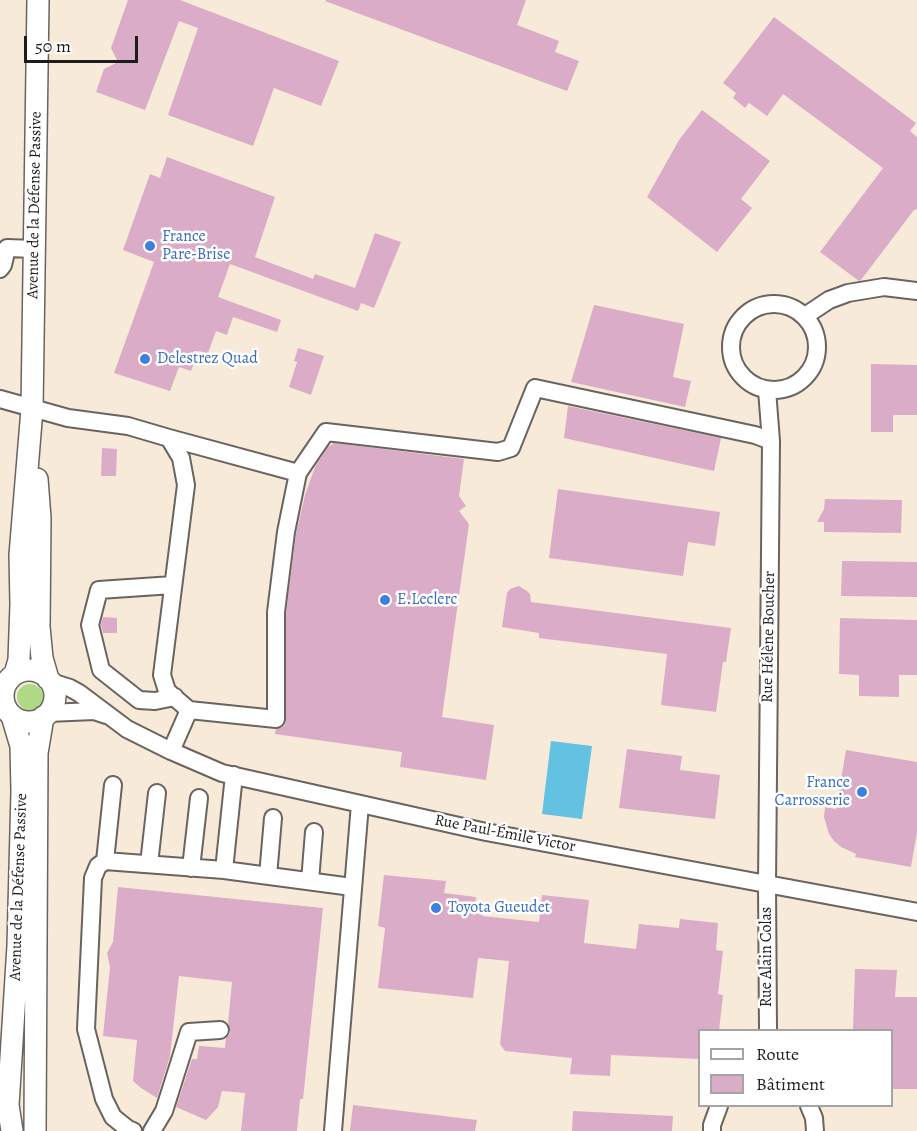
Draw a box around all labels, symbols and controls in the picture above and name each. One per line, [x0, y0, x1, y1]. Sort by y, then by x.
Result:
scale bar [27, 24, 141, 62]
text: 50 m [35, 34, 71, 58]
street label: Avenue de la Défense Passive [24, 111, 46, 299]
place label: France Pare-Brise [162, 227, 230, 265]
marker: France Pare-Brise [143, 239, 157, 253]
place label: Delestrez Quad [157, 349, 258, 369]
marker: Delestrez Quad [138, 352, 152, 366]
street label: Rue Hélène Boucher [758, 571, 780, 703]
place label: E.Leclerc [397, 590, 457, 610]
marker: E.Leclerc [378, 593, 392, 607]
place label: France Carrosserie [775, 773, 850, 811]
marker: France Carrosserie [855, 785, 869, 799]
street label: Avenue de la Défense Passive [6, 793, 32, 981]
street label: Rue Paul-Émile Victor [433, 811, 577, 857]
place label: Toyota Gueudet [448, 898, 550, 918]
marker: Toyota Gueudet [429, 901, 443, 915]
street label: Rue Alain Colas [757, 907, 777, 1007]
legend [698, 1029, 893, 1107]
text: Route [756, 1042, 799, 1066]
text: Bâtiment [756, 1072, 825, 1096]

